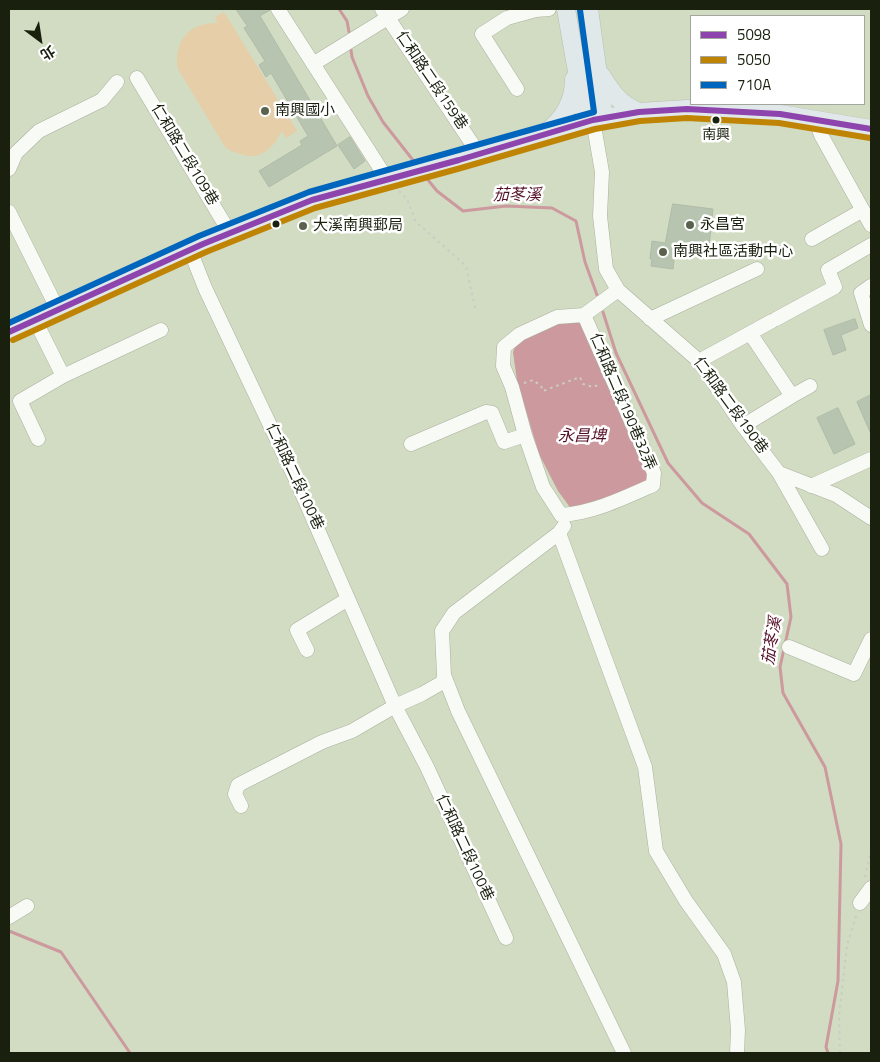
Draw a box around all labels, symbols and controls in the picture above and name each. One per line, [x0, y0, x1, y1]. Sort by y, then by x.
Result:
north arrow [15, 15, 65, 65]
legend [690, 15, 865, 105]
text: 5098 [737, 23, 771, 46]
street label: 仁和路二段159巷 [391, 28, 471, 134]
text: 北 [37, 41, 59, 66]
text: 5050 [737, 48, 771, 71]
text: 710A [737, 73, 771, 96]
street label: 仁和路二段109巷 [147, 101, 221, 209]
place label: 南興國小 [275, 102, 335, 120]
marker: 南興國小 [259, 105, 271, 117]
marker: 南興 [711, 115, 721, 125]
place label: 南興 [702, 128, 730, 144]
water label: 茄苳溪 [493, 186, 541, 206]
place label: 永昌宮 [700, 216, 745, 234]
place label: 大溪南興郵局 [313, 217, 403, 235]
unlabelled marker [271, 219, 281, 229]
marker: 永昌宮 [684, 219, 696, 231]
marker: 大溪南興郵局 [297, 220, 309, 232]
place label: 南興社區活動中心 [673, 243, 793, 261]
marker: 南興社區活動中心 [657, 246, 669, 258]
street label: 仁和路二段190巷32弄 [585, 331, 659, 473]
street label: 仁和路二段190巷 [689, 354, 771, 458]
street label: 仁和路二段100巷 [262, 421, 326, 533]
water label: 永昌埤 [558, 427, 606, 447]
water label: 茄苳溪 [760, 616, 786, 666]
street label: 仁和路二段100巷 [432, 792, 496, 904]

